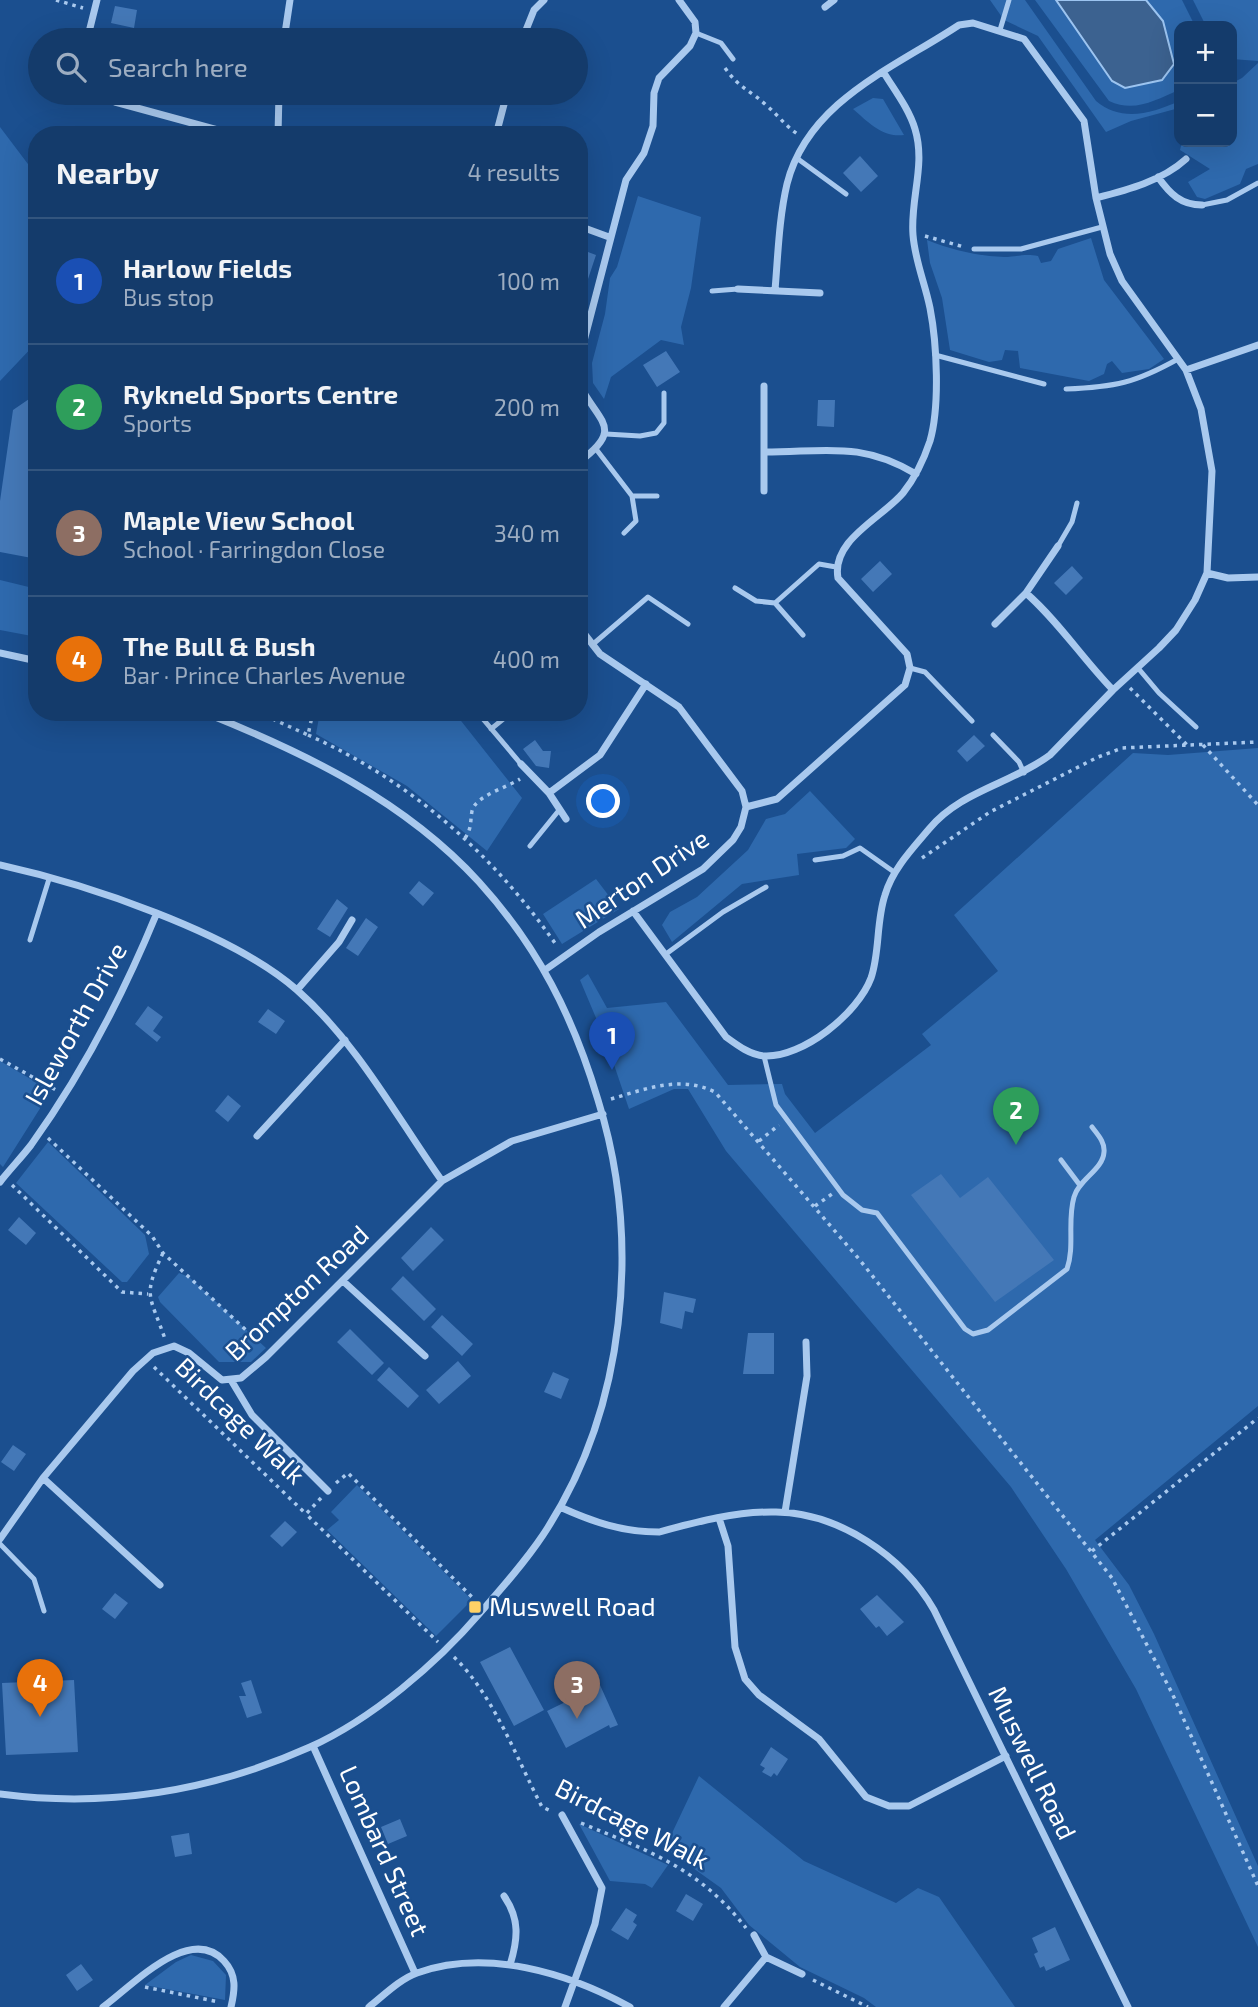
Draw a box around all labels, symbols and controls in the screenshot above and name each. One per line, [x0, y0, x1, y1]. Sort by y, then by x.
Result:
map controls [1174, 21, 1237, 147]
button: + [1174, 21, 1237, 84]
search box [28, 28, 588, 105]
icon: search [52, 48, 90, 86]
text: Search here [108, 51, 248, 82]
button: − [1174, 84, 1237, 147]
text: Nearby [56, 154, 159, 190]
text: 4 results [468, 158, 560, 186]
text: Harlow Fields [123, 252, 292, 283]
text: 1 [74, 267, 84, 295]
text: 100 m [498, 267, 560, 295]
text: Bus stop [123, 283, 214, 311]
text: Rykneld Sports Centre [123, 378, 398, 409]
text: 2 [72, 393, 86, 421]
text: 200 m [494, 393, 560, 421]
text: Sports [123, 409, 192, 437]
text: Maple View School [123, 504, 354, 535]
text: 3 [72, 519, 86, 547]
text: 340 m [494, 519, 560, 547]
text: School · Farringdon Close [123, 535, 385, 563]
text: The Bull & Bush [123, 630, 316, 661]
text: 4 [72, 645, 86, 673]
text: 400 m [493, 645, 560, 673]
text: Bar · Prince Charles Avenue [123, 661, 406, 689]
your location [586, 784, 620, 818]
street label: Merton Drive [568, 822, 714, 934]
street label: Isleworth Drive [17, 937, 132, 1110]
pin: 1 [589, 1012, 635, 1070]
pin: 2 [993, 1087, 1039, 1145]
street label: Brompton Road [218, 1218, 374, 1366]
street label: Birdcage Walk [170, 1350, 312, 1489]
place label: Muswell Road [489, 1590, 656, 1621]
marker: Muswell Road [467, 1599, 483, 1615]
pin: 4 [17, 1659, 63, 1717]
pin: 3 [554, 1661, 600, 1719]
street label: Muswell Road [983, 1681, 1084, 1844]
street label: Lombard Street [334, 1760, 437, 1940]
street label: Birdcage Walk [551, 1771, 715, 1875]

